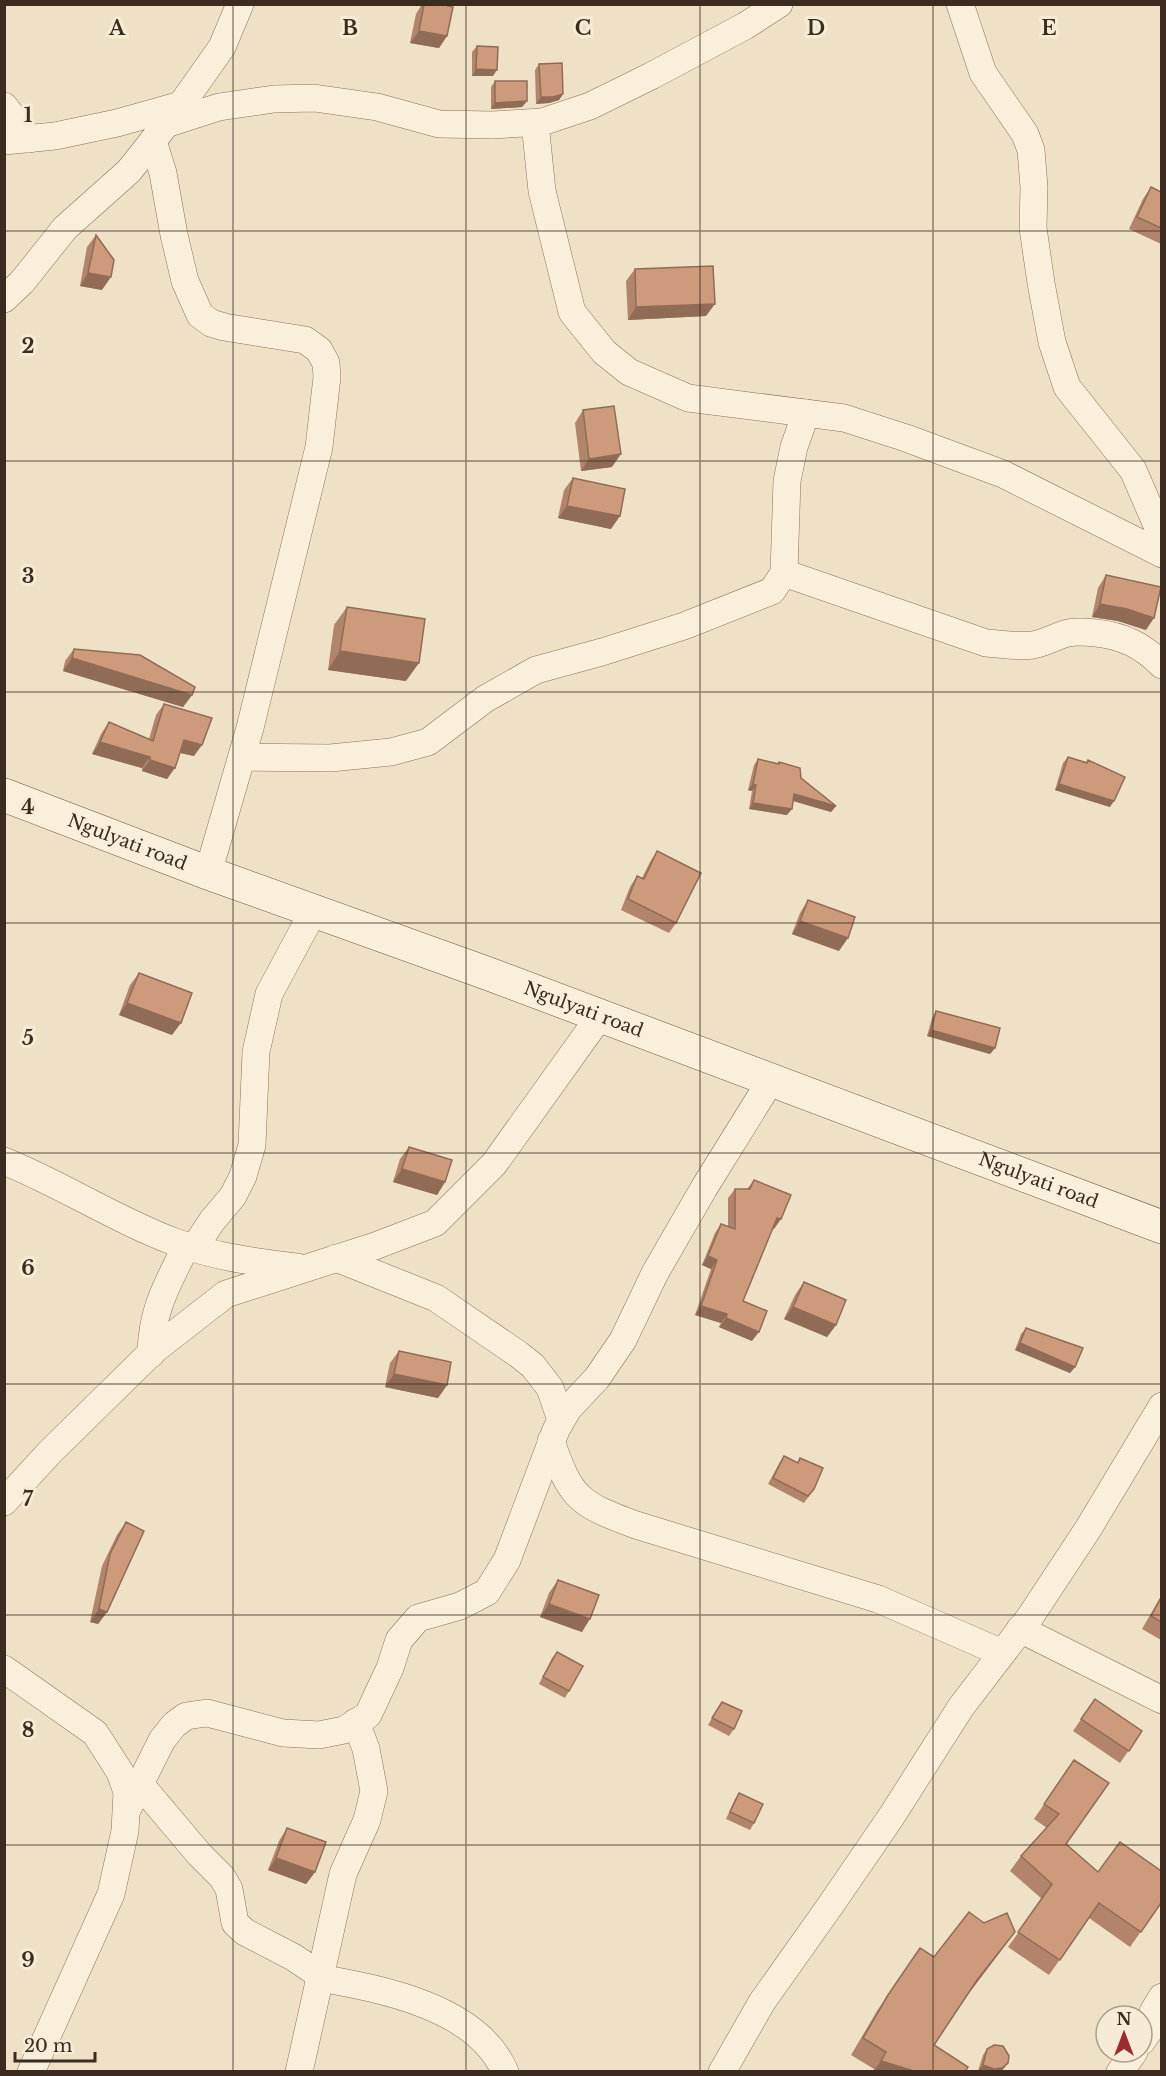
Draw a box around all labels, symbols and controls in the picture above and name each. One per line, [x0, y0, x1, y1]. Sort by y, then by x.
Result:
text: A [108, 16, 126, 40]
text: B [342, 16, 358, 40]
text: C [575, 16, 591, 40]
text: D [807, 16, 825, 40]
text: E [1041, 16, 1057, 40]
text: 1 [24, 103, 33, 127]
text: 2 [21, 334, 35, 358]
text: 3 [22, 564, 34, 588]
text: 4 [21, 795, 35, 819]
street label: Ngulyati road [64, 809, 190, 875]
street label: Ngulyati road [521, 977, 646, 1042]
text: 5 [22, 1026, 34, 1050]
street label: Ngulyati road [976, 1148, 1101, 1213]
text: 6 [21, 1256, 35, 1280]
text: 7 [23, 1487, 34, 1511]
text: 8 [22, 1718, 34, 1742]
text: 9 [21, 1948, 35, 1972]
north arrow [1094, 2004, 1154, 2064]
text: N [1116, 2009, 1132, 2029]
scale bar [15, 2025, 94, 2063]
text: 20 m [24, 2035, 72, 2057]

